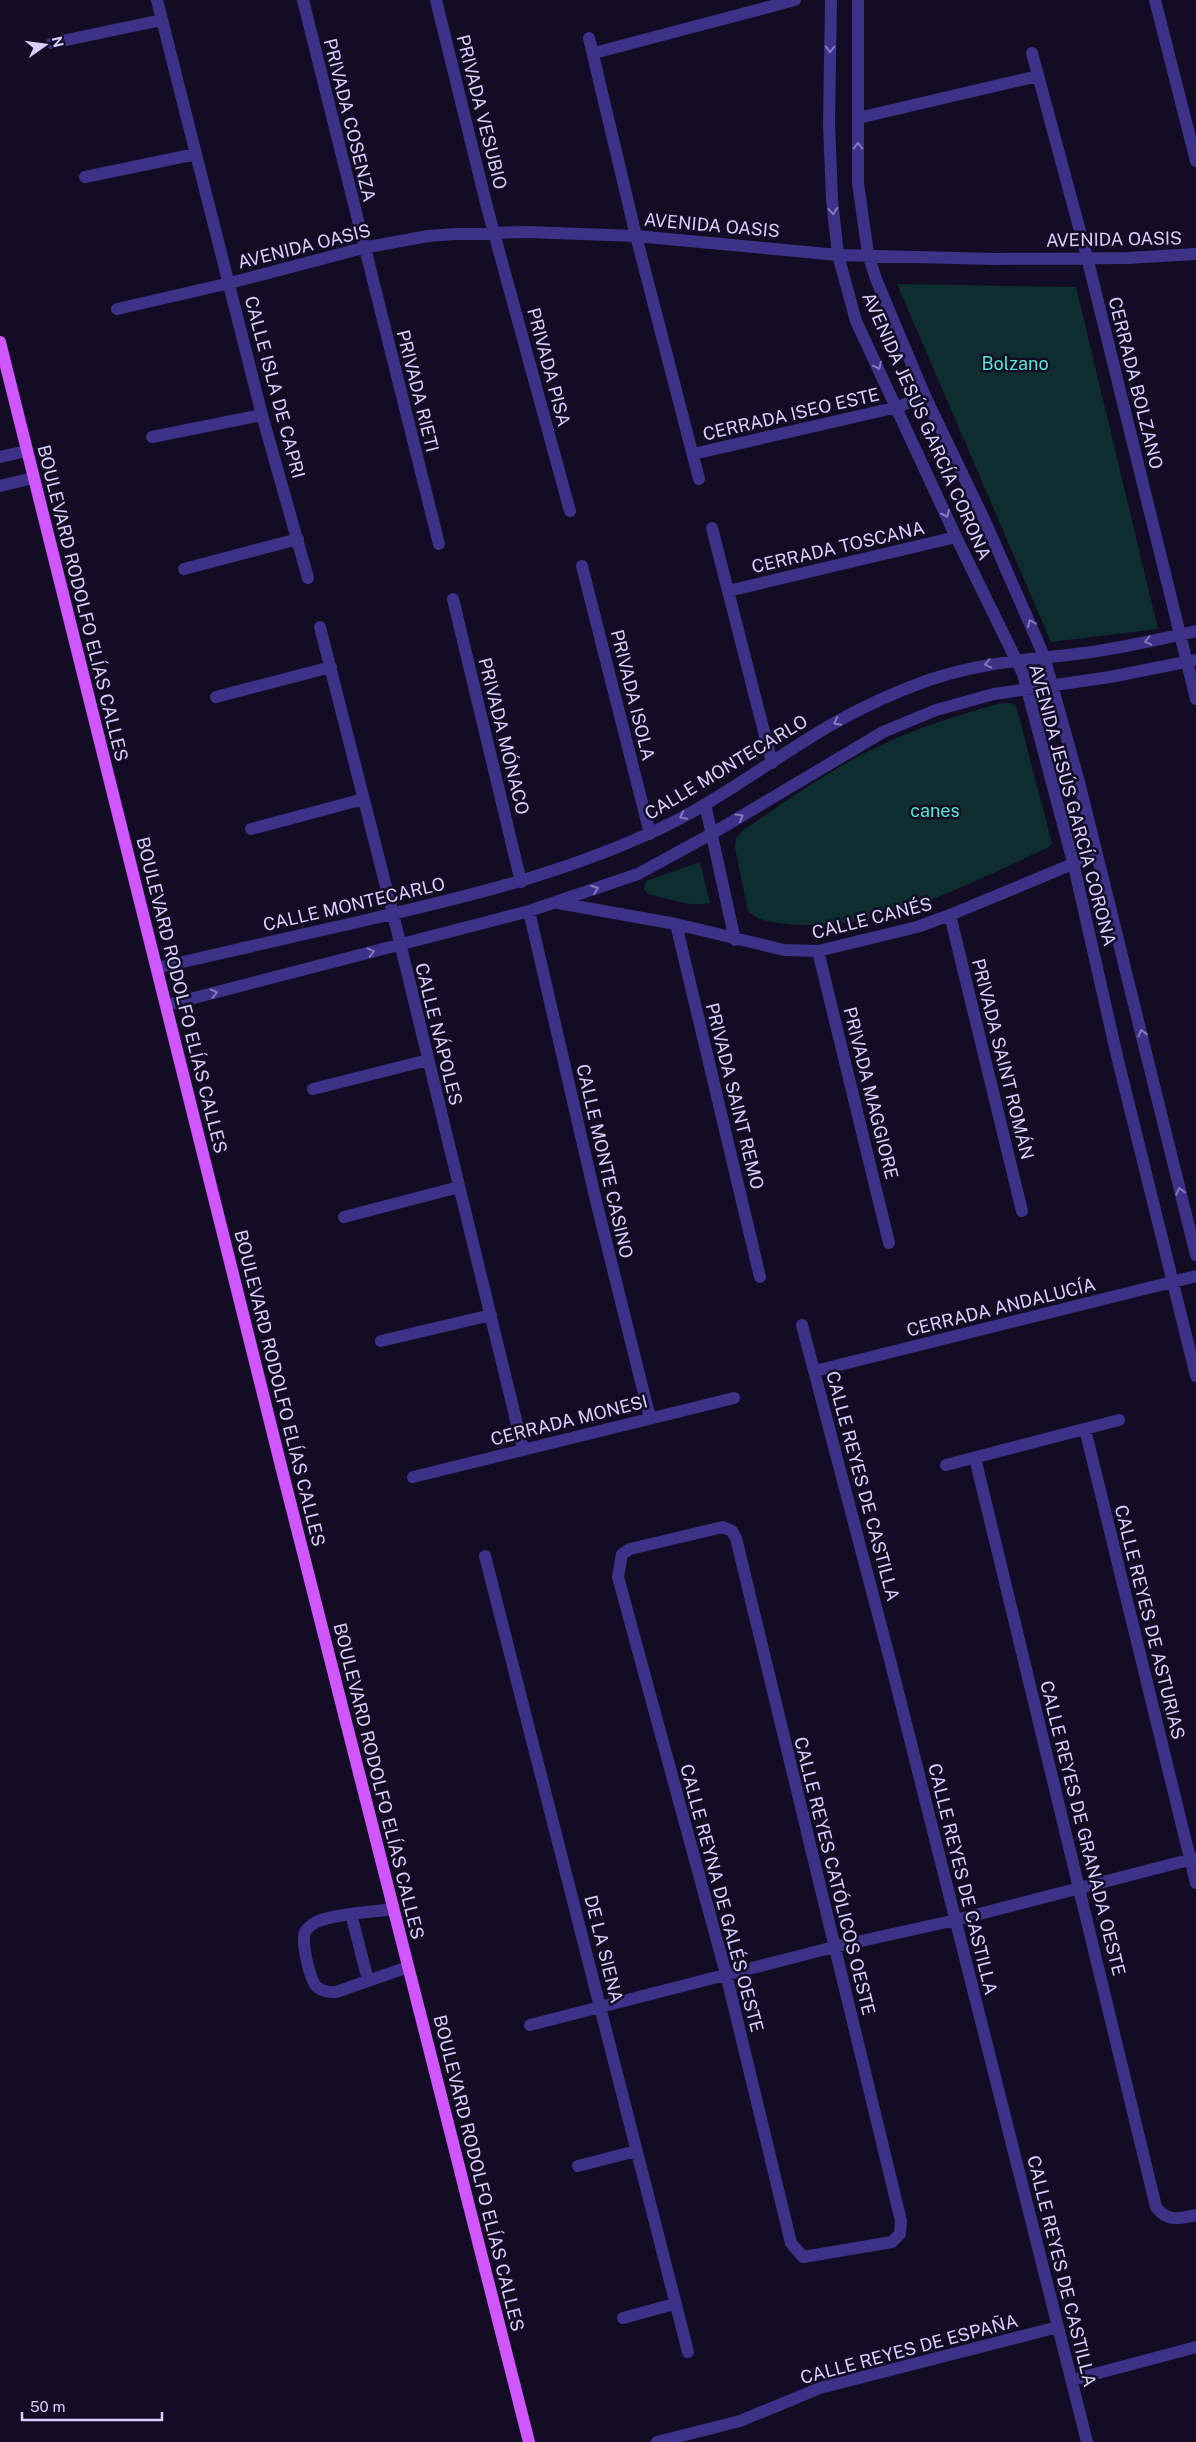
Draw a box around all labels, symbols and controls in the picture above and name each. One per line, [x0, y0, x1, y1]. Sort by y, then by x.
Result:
north arrow [20, 20, 70, 70]
street label: PRIVADA VESUBIO [453, 32, 511, 192]
text: N [49, 35, 67, 49]
street label: PRIVADA COSENZA [320, 36, 380, 204]
one-way arrow [825, 45, 835, 53]
one-way arrow [853, 142, 863, 150]
one-way arrow [827, 207, 838, 215]
street label: AVENIDA OASIS [643, 209, 781, 241]
street label: AVENIDA OASIS [235, 219, 373, 273]
street label: AVENIDA OASIS [1046, 227, 1182, 251]
street label: AVENIDA JESÚS GARCÍA CORONA [858, 288, 997, 563]
street label: CALLE ISLA DE CAPRI [241, 294, 309, 480]
street label: CERRADA BOLZANO [1104, 295, 1168, 471]
street label: PRIVADA PISA [523, 305, 575, 429]
street label: PRIVADA RIETI [393, 328, 443, 454]
park label: Bolzano [981, 353, 1049, 374]
one-way arrow [872, 361, 882, 370]
street label: CERRADA ISEO ESTE [701, 383, 881, 445]
street label: BOULEVARD RODOLFO ELÍAS CALLES [33, 442, 134, 763]
one-way arrow [939, 509, 950, 518]
street label: CERRADA TOSCANA [749, 517, 927, 577]
one-way arrow [1026, 620, 1036, 628]
street label: PRIVADA ISOLA [607, 627, 659, 763]
one-way arrow [1144, 636, 1153, 646]
street label: PRIVADA MÓNACO [474, 655, 535, 817]
one-way arrow [983, 658, 992, 669]
street label: AVENIDA JESÚS GARCÍA CORONA [1025, 661, 1122, 949]
street label: CALLE MONTECARLO [641, 710, 811, 824]
one-way arrow [833, 716, 842, 726]
park label: canes [910, 800, 960, 821]
one-way arrow [679, 809, 688, 819]
one-way arrow [734, 814, 743, 824]
street label: BOULEVARD RODOLFO ELÍAS CALLES [132, 834, 233, 1155]
street label: CALLE MONTECARLO [261, 873, 447, 935]
one-way arrow [590, 885, 599, 895]
street label: CALLE CANÉS [810, 892, 934, 943]
one-way arrow [367, 948, 375, 958]
street label: PRIVADA SAINT ROMÁN [968, 956, 1039, 1162]
street label: CALLE NÁPOLES [411, 960, 468, 1107]
one-way arrow [209, 988, 217, 998]
street label: PRIVADA SAINT REMO [702, 1001, 768, 1191]
street label: PRIVADA MAGGIORE [839, 1005, 903, 1181]
one-way arrow [1137, 1029, 1148, 1038]
street label: CALLE MONTE CASINO [572, 1062, 638, 1260]
one-way arrow [1175, 1187, 1186, 1196]
street label: BOULEVARD RODOLFO ELÍAS CALLES [230, 1227, 331, 1548]
street label: CERRADA ANDALUCÍA [904, 1272, 1098, 1341]
street label: CALLE REYES DE CASTILLA [822, 1369, 904, 1604]
street label: CERRADA MONESI [488, 1390, 650, 1450]
street label: CALLE REYES DE ASTURIAS [1111, 1503, 1189, 1741]
street label: BOULEVARD RODOLFO ELÍAS CALLES [329, 1620, 430, 1941]
street label: CALLE REYES DE GRANADA OESTE [1036, 1678, 1130, 1978]
street label: CALLE REYES CATÓLICOS OESTE [790, 1734, 881, 2017]
street label: CALLE REYNA DE GALÉS OESTE [676, 1761, 769, 2034]
street label: CALLE REYES DE CASTILLA [924, 1761, 1002, 1997]
street label: DE LA SIENA [580, 1893, 628, 2005]
street label: BOULEVARD RODOLFO ELÍAS CALLES [429, 2012, 530, 2333]
street label: CALLE REYES DE CASTILLA [1023, 2153, 1101, 2389]
street label: CALLE REYES DE ESPAÑA [798, 2309, 1020, 2388]
scale bar [22, 2390, 162, 2422]
text: 50 m [30, 2398, 65, 2415]

